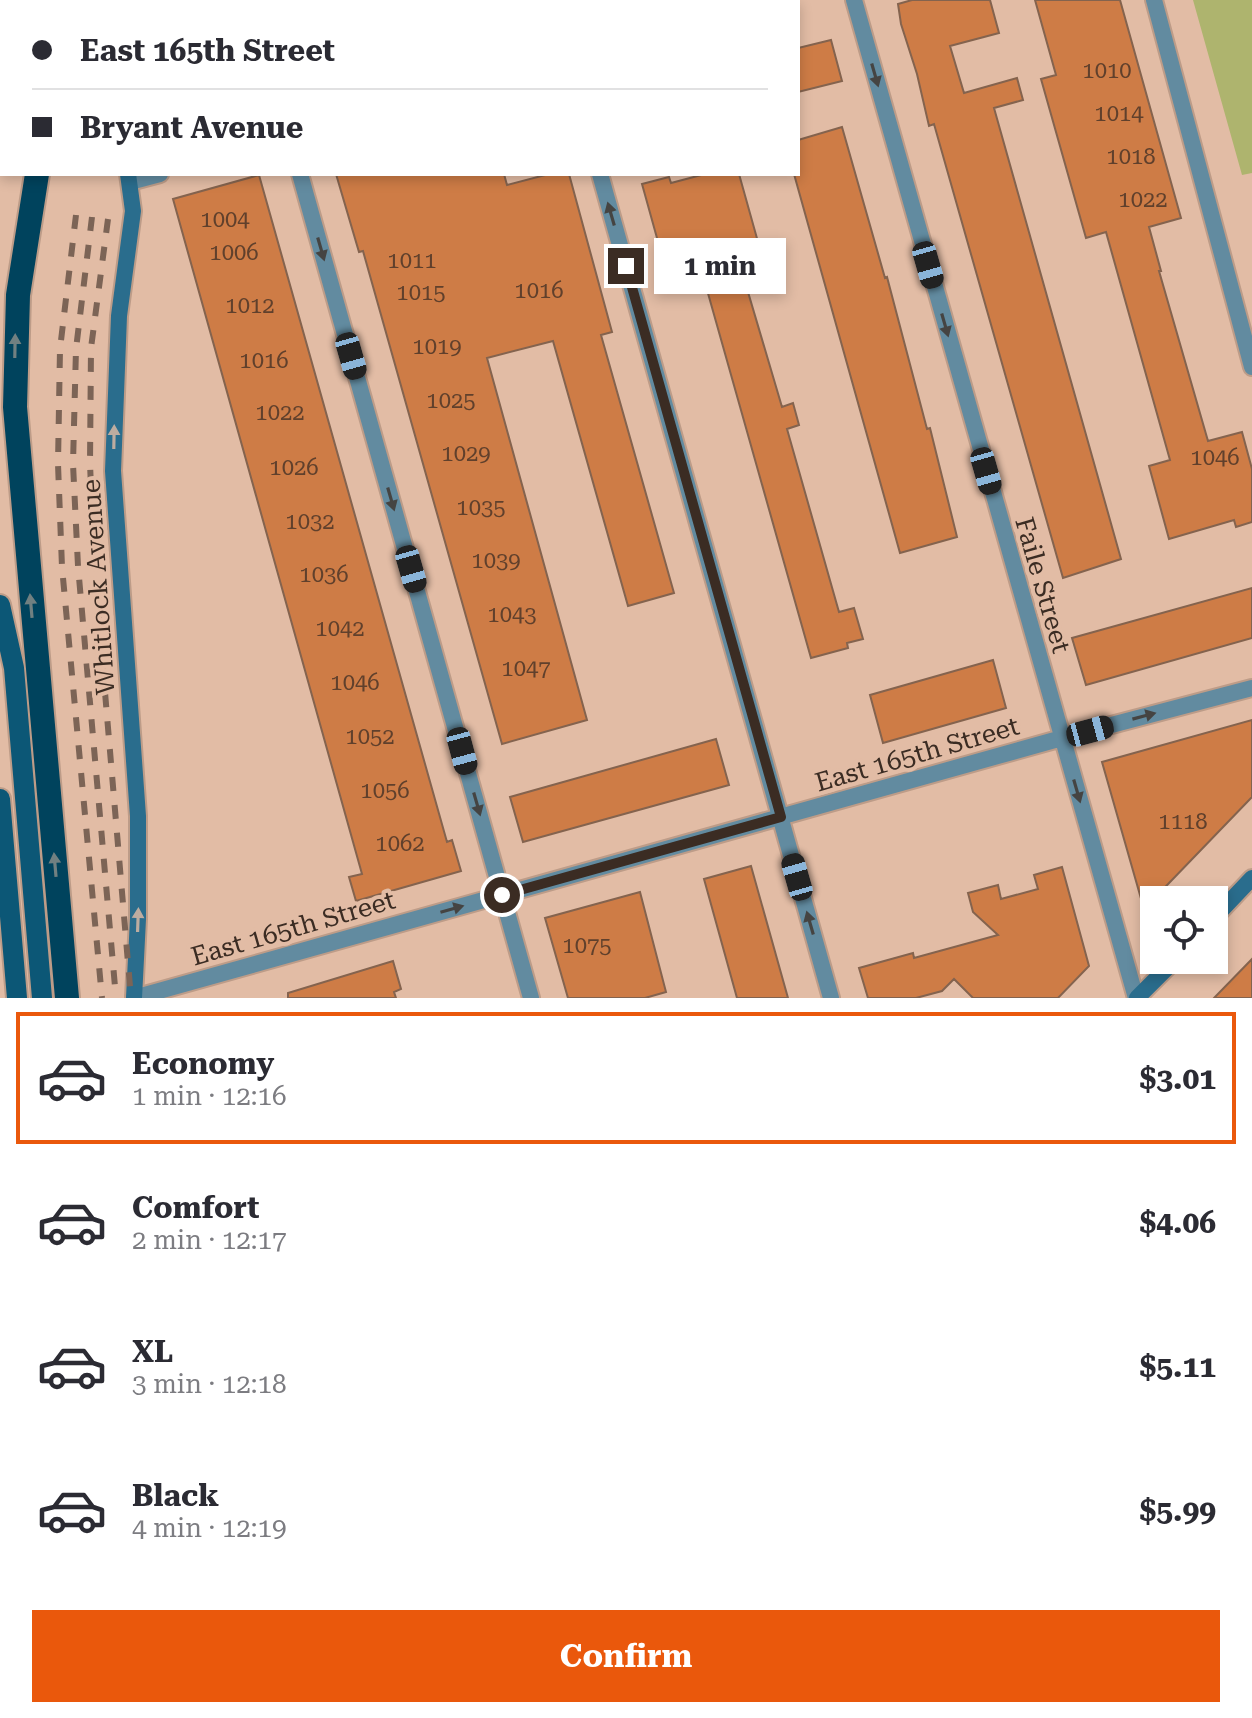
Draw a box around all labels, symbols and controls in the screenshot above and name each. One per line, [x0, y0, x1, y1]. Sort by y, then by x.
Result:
text: East 165th Street [80, 33, 335, 68]
house number: 1010 [1082, 58, 1132, 83]
one-way arrow [869, 64, 882, 88]
house number: 1014 [1094, 101, 1144, 126]
text: Bryant Avenue [80, 110, 303, 145]
house number: 1018 [1106, 144, 1156, 169]
house number: 1022 [1118, 187, 1168, 212]
one-way arrow [605, 202, 617, 227]
house number: 1004 [200, 207, 250, 232]
one-way arrow [315, 238, 328, 262]
callout: 1 min [654, 238, 786, 294]
car [910, 239, 946, 291]
house number: 1006 [209, 240, 259, 265]
house number: 1011 [387, 248, 437, 273]
route end [608, 248, 644, 284]
text: 1 min [684, 251, 756, 281]
house number: 1016 [514, 278, 564, 303]
house number: 1015 [396, 280, 446, 305]
house number: 1012 [225, 293, 275, 318]
one-way arrow [939, 314, 952, 338]
car [333, 330, 369, 382]
one-way arrow [9, 333, 22, 358]
house number: 1019 [412, 334, 462, 359]
house number: 1016 [239, 348, 289, 373]
house number: 1025 [426, 388, 476, 413]
house number: 1022 [255, 400, 305, 425]
one-way arrow [108, 424, 120, 449]
house number: 1029 [441, 441, 491, 466]
car [968, 445, 1004, 497]
house number: 1046 [1190, 445, 1240, 470]
house number: 1026 [269, 455, 319, 480]
street label: Whitlock Avenue [75, 478, 121, 696]
one-way arrow [386, 487, 398, 512]
house number: 1035 [456, 495, 506, 520]
house number: 1032 [285, 509, 335, 534]
street label: Faile Street [1009, 514, 1077, 657]
car [393, 543, 429, 595]
house number: 1039 [471, 548, 521, 573]
house number: 1036 [299, 562, 349, 587]
one-way arrow [24, 593, 37, 618]
house number: 1043 [487, 602, 537, 627]
house number: 1042 [315, 616, 365, 641]
house number: 1047 [501, 656, 551, 681]
house number: 1046 [330, 670, 380, 695]
street label: East 165th Street [812, 710, 1023, 797]
one-way arrow [1131, 710, 1156, 722]
car [1064, 713, 1116, 749]
house number: 1052 [345, 724, 395, 749]
car [444, 725, 480, 777]
house number: 1056 [360, 778, 410, 803]
one-way arrow [1071, 779, 1083, 804]
one-way arrow [471, 791, 483, 816]
house number: 1118 [1158, 809, 1208, 834]
house number: 1062 [375, 831, 425, 856]
car [779, 851, 815, 903]
one-way arrow [48, 852, 61, 877]
route start [484, 877, 520, 913]
street label: East 165th Street [188, 884, 399, 971]
map controls [1140, 886, 1228, 974]
button: locate [1140, 886, 1228, 974]
one-way arrow [440, 902, 464, 915]
one-way arrow [132, 907, 144, 932]
one-way arrow [803, 910, 816, 934]
house number: 1075 [562, 933, 612, 958]
icon: car [36, 1042, 108, 1114]
text: Economy [132, 1046, 274, 1081]
text: $3.01 [1139, 1061, 1216, 1096]
text: 1 min · 12:16 [132, 1081, 287, 1111]
icon: car [36, 1186, 108, 1258]
text: Comfort [132, 1190, 259, 1225]
text: $4.06 [1139, 1205, 1216, 1240]
text: 2 min · 12:17 [132, 1225, 287, 1255]
icon: car [36, 1330, 108, 1402]
text: XL [132, 1334, 173, 1369]
text: $5.11 [1139, 1349, 1216, 1384]
text: 3 min · 12:18 [132, 1369, 287, 1399]
icon: car [36, 1474, 108, 1546]
text: Black [132, 1478, 219, 1513]
text: $5.99 [1139, 1493, 1216, 1528]
text: 4 min · 12:19 [132, 1513, 287, 1543]
button: Confirm [32, 1610, 1220, 1702]

